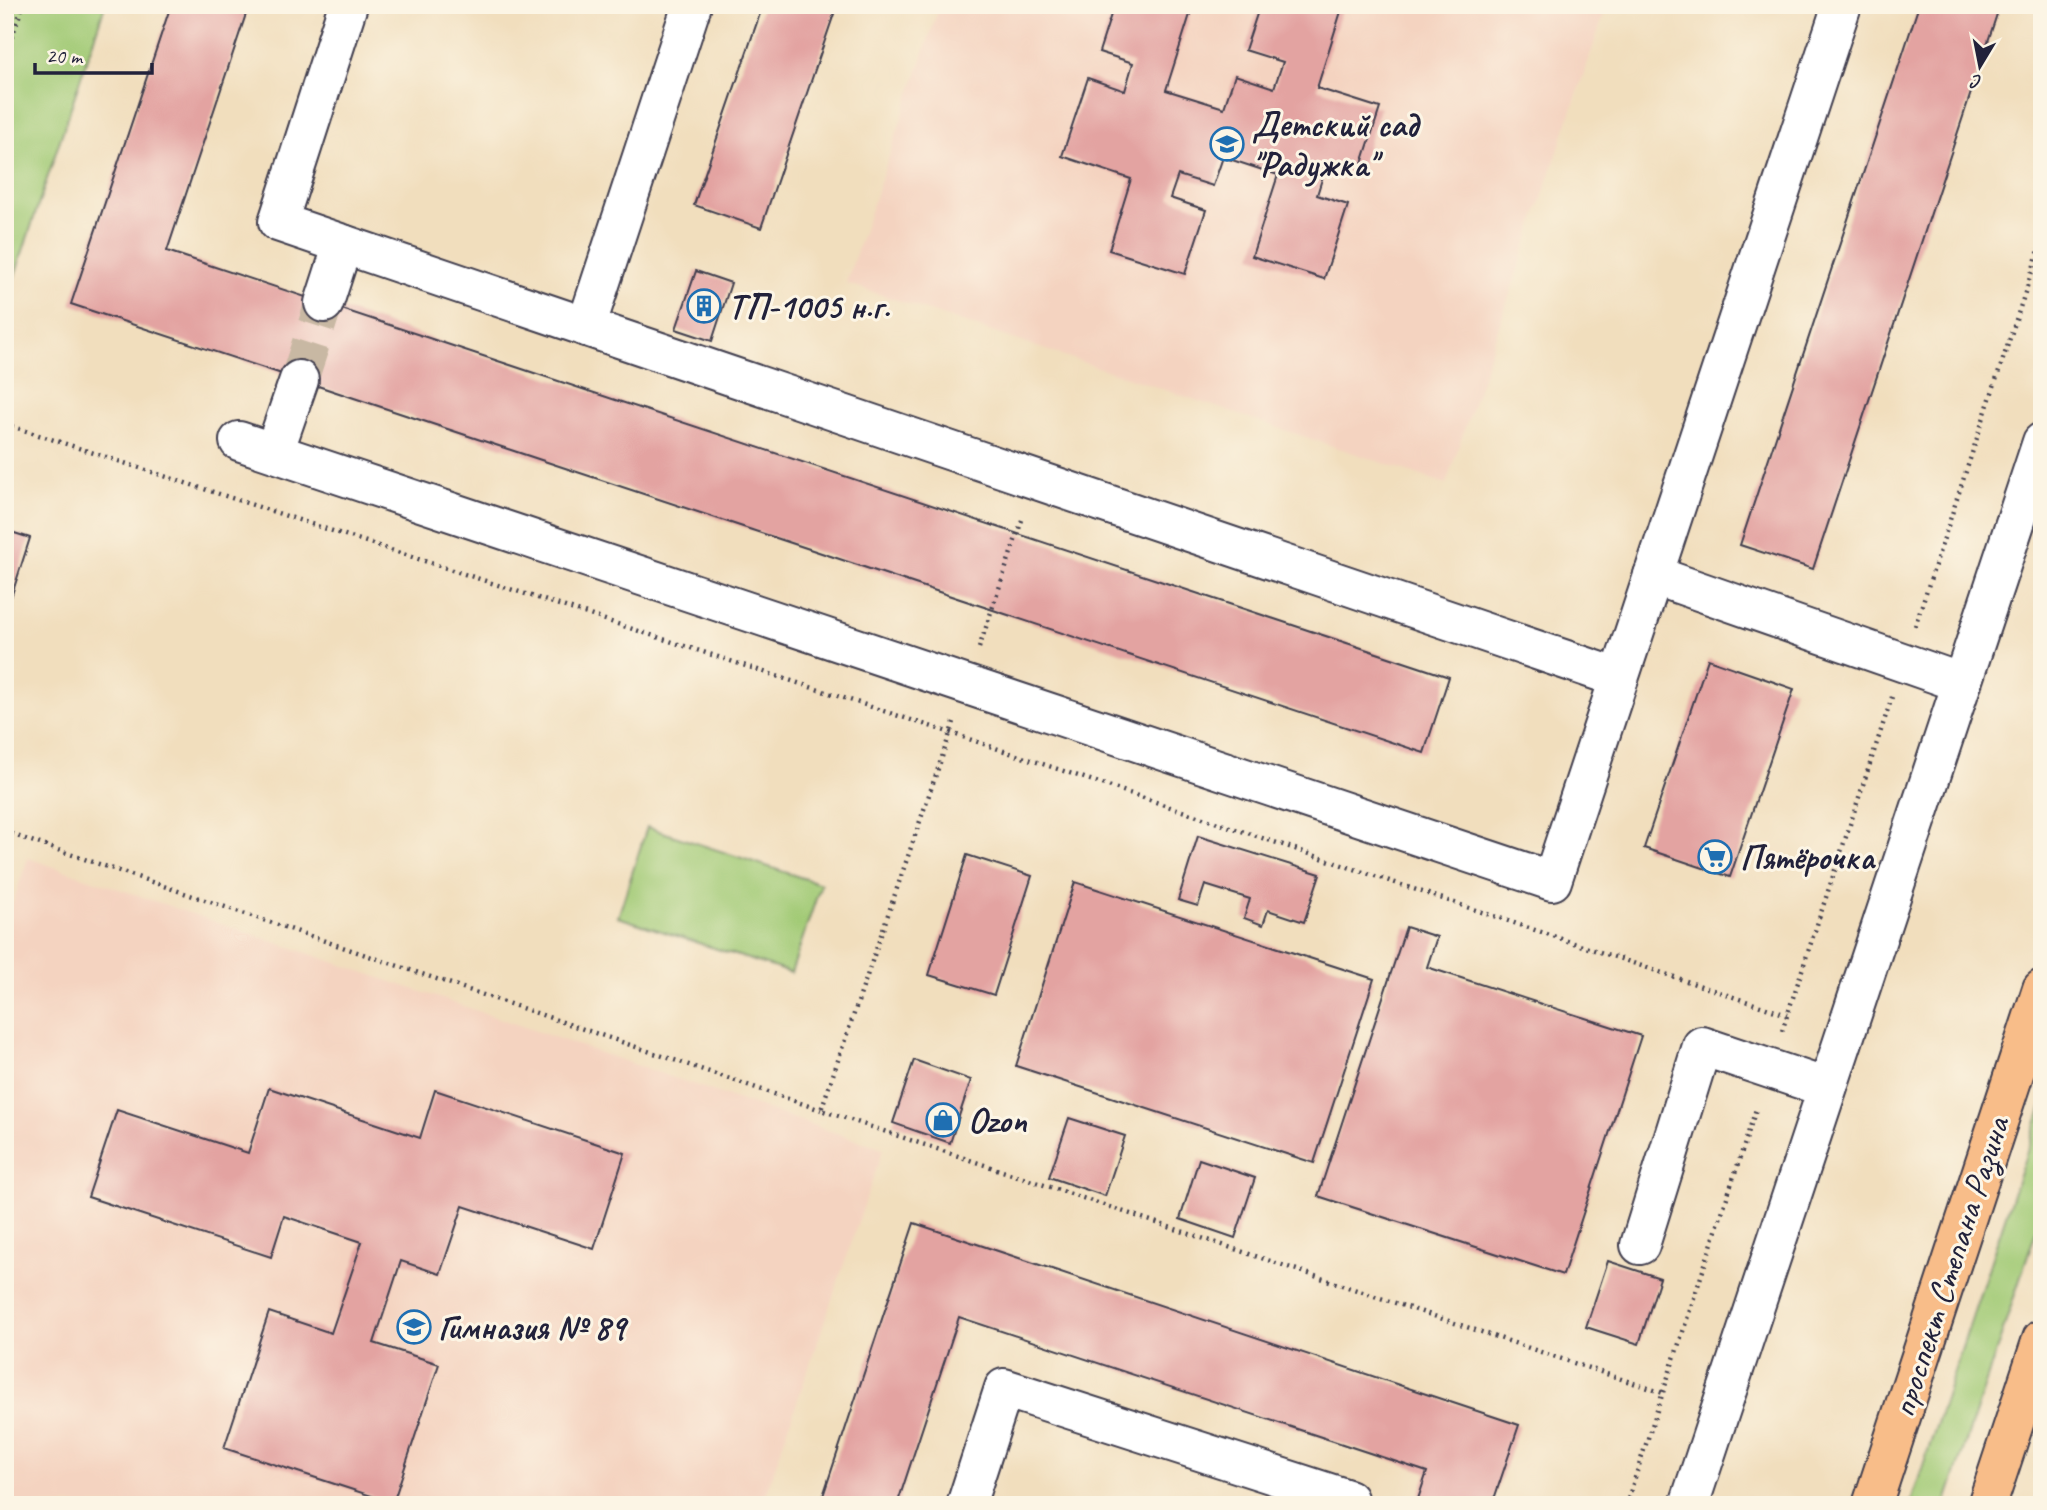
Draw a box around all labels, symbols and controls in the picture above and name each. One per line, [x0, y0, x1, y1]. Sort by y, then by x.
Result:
scale bar [35, 32, 152, 76]
north arrow [1946, 32, 2016, 102]
text: 20 m [46, 43, 84, 69]
text: С [1968, 69, 1984, 94]
place label: Детский сад "Радужка" [1252, 102, 1421, 187]
school or university icon: Детский сад "Радужка" [1208, 125, 1246, 163]
place label: ТП-1005 н.г. [728, 284, 891, 329]
building icon: ТП-1005 н.г. [685, 287, 723, 325]
place label: Пятёрочка [1740, 835, 1877, 880]
supermarket icon: Пятёрочка [1696, 838, 1734, 876]
place label: Ozon [968, 1098, 1027, 1143]
shop icon: Ozon [924, 1101, 962, 1139]
street label: проспект Степана Разина [1880, 1110, 2020, 1423]
place label: Гимназия № 89 [438, 1305, 629, 1350]
school or university icon: Гимназия № 89 [395, 1308, 433, 1346]

